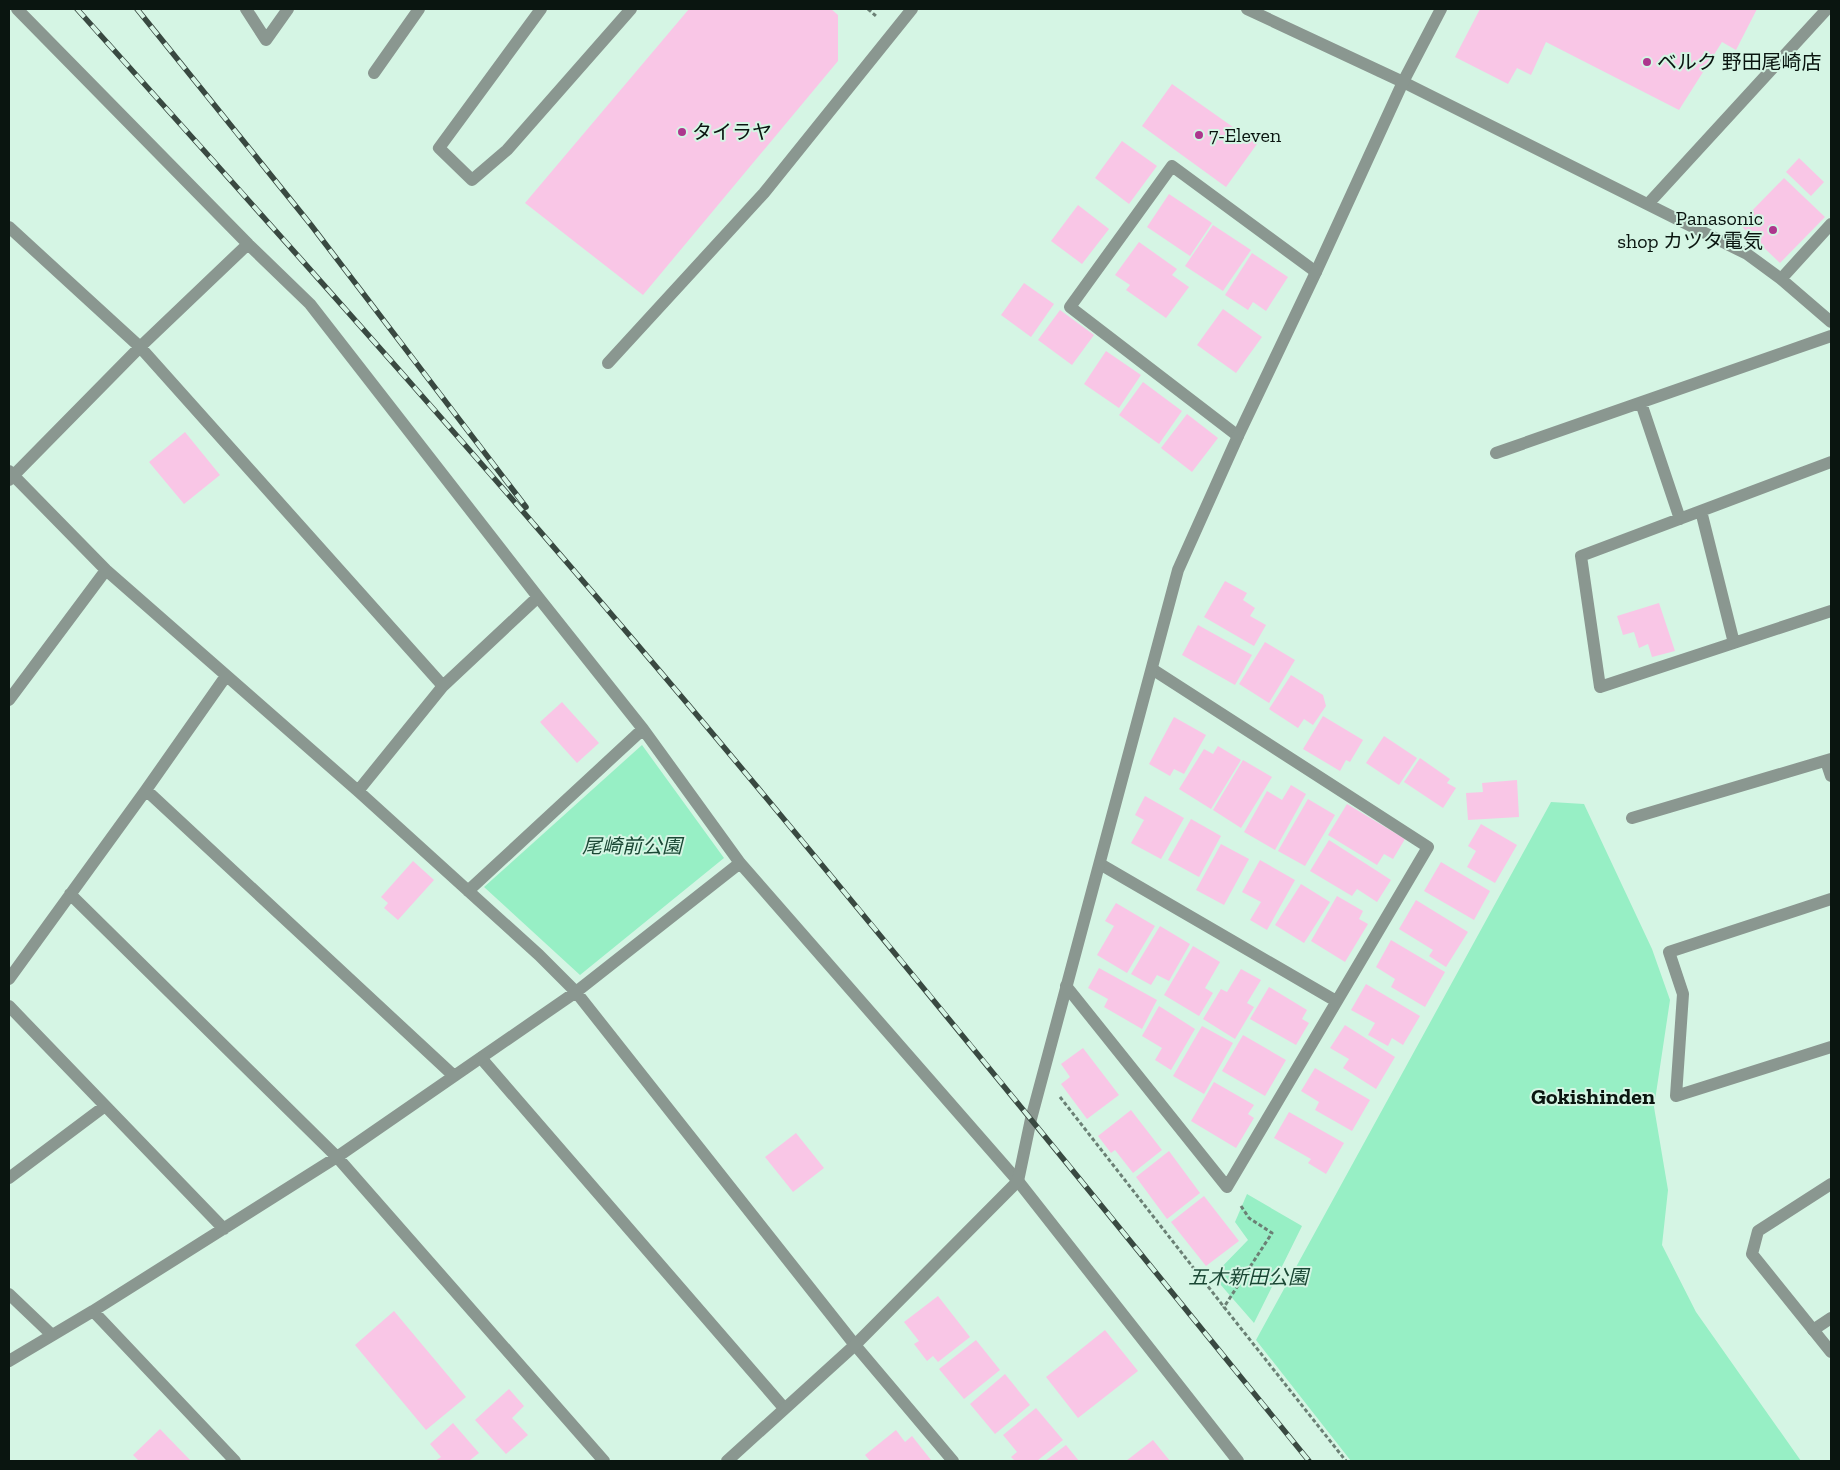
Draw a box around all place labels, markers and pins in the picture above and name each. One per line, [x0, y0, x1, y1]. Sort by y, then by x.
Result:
place label: ベルク 野田尾崎店 [1657, 50, 1822, 74]
marker: ベルク 野田尾崎店 [1641, 56, 1653, 68]
place label: タイラヤ [692, 120, 772, 144]
place label: 7-Eleven [1209, 123, 1282, 147]
marker: タイラヤ [676, 126, 688, 138]
marker: 7-Eleven [1193, 129, 1205, 141]
place label: Panasonic shop カツタ電気 [1617, 206, 1763, 253]
marker: Panasonic shop カツタ電気 [1767, 224, 1779, 236]

